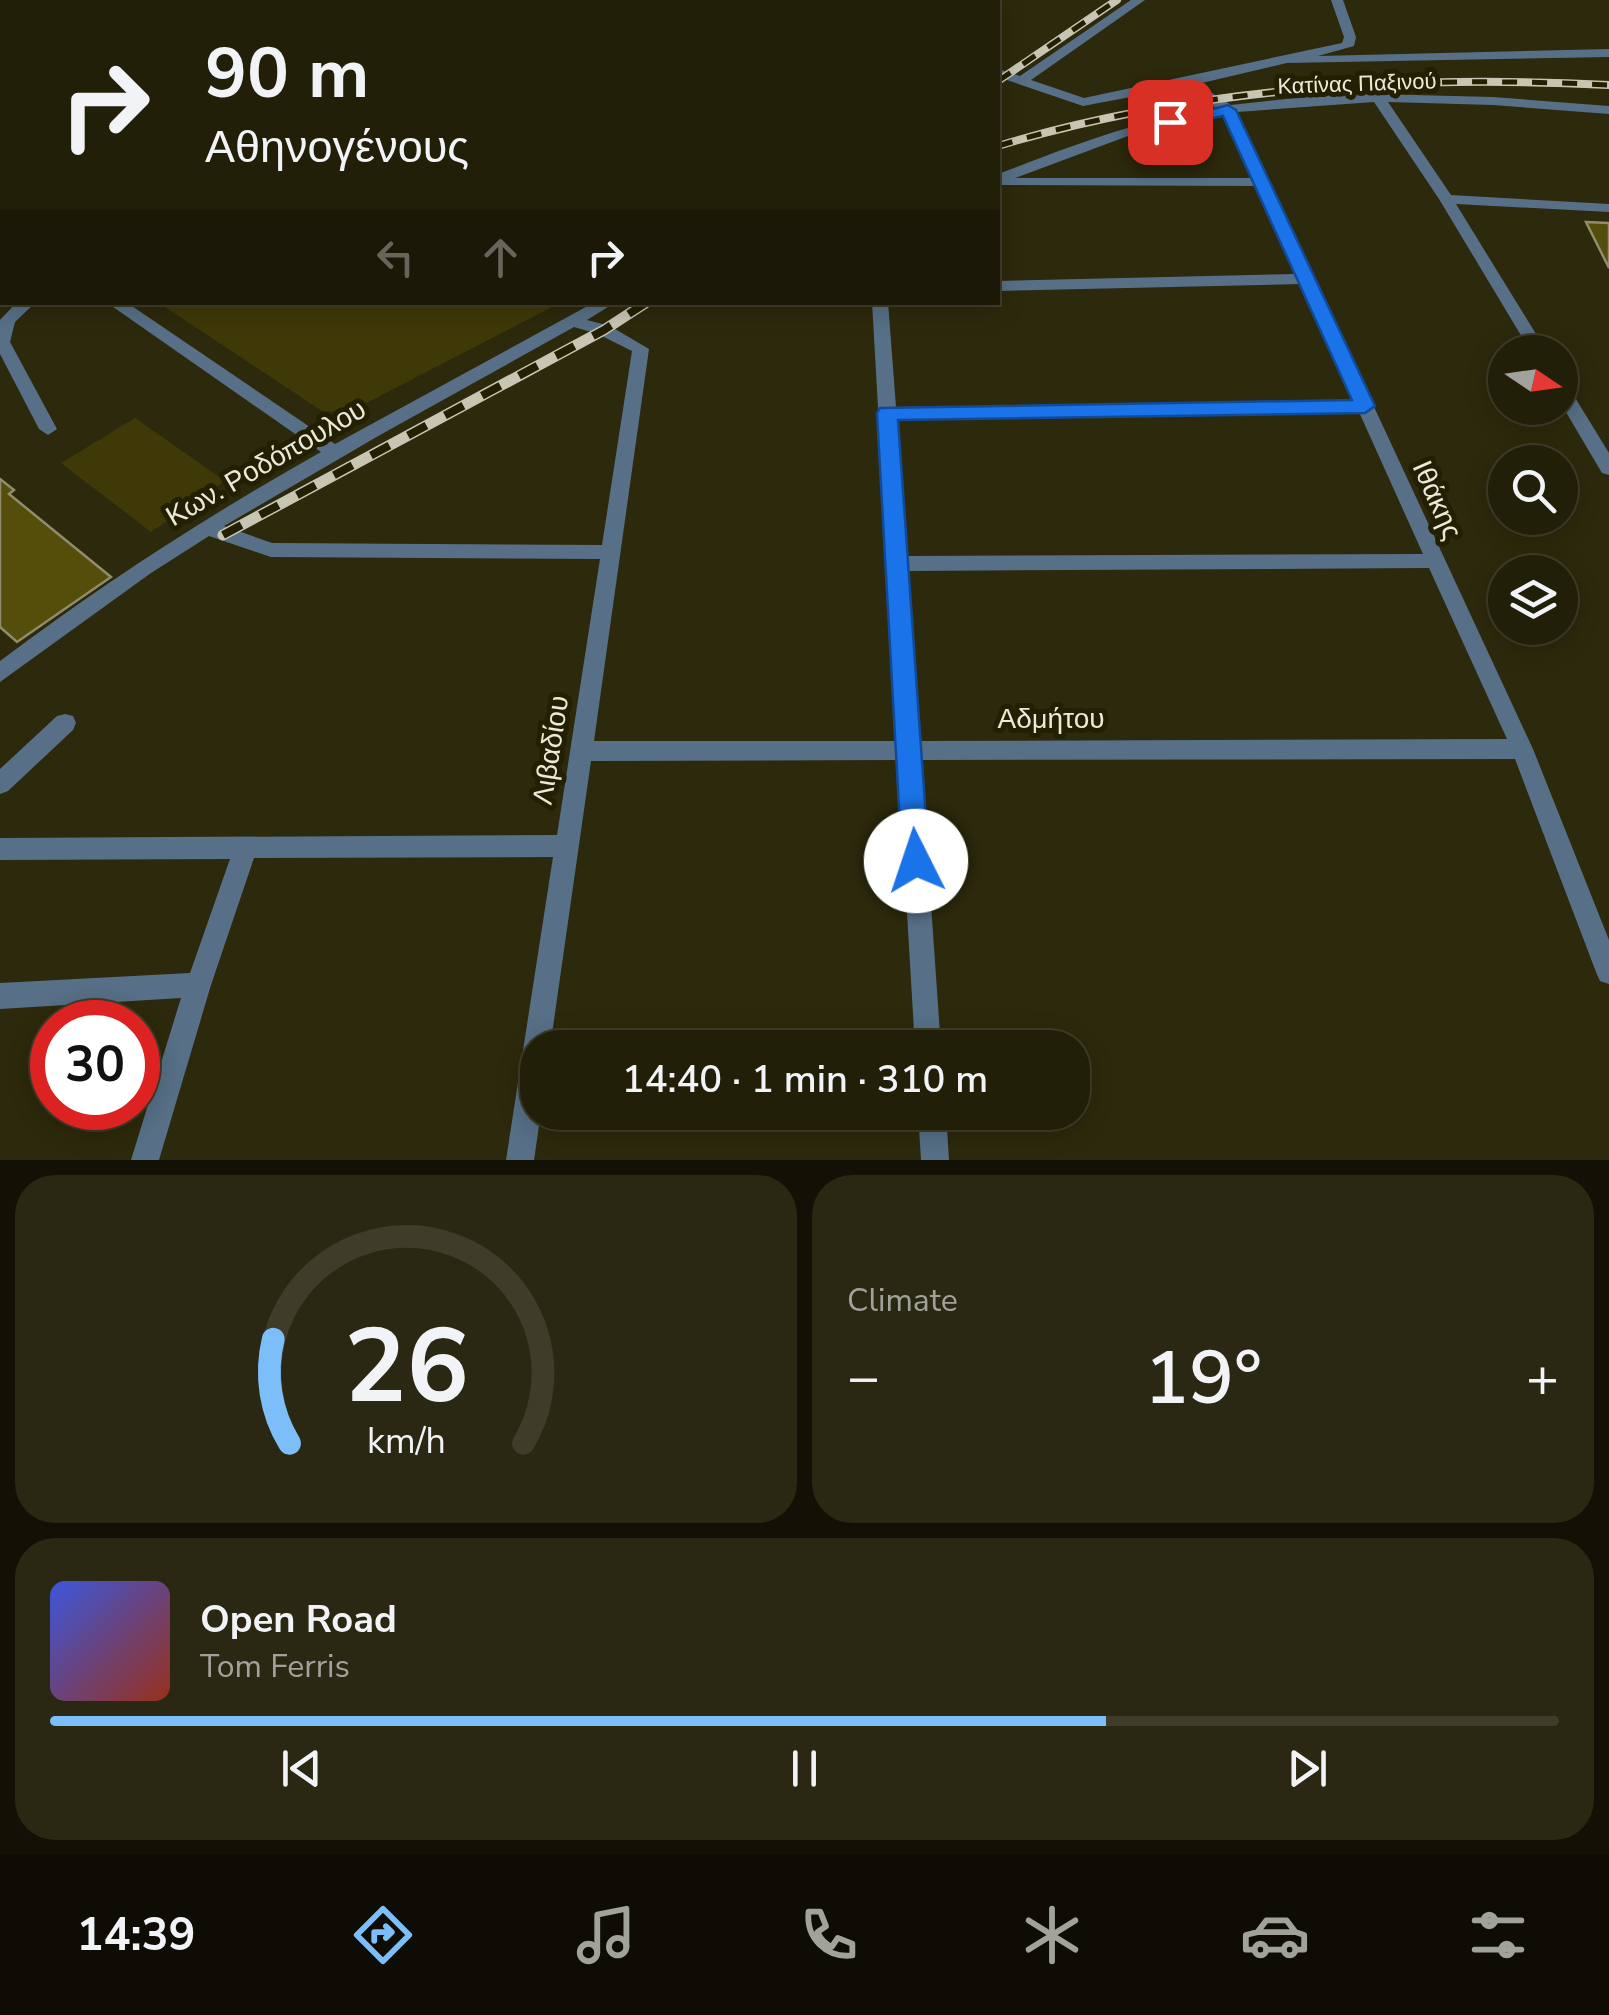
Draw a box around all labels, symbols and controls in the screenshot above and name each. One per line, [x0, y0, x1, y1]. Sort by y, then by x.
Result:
text: 90 m [205, 26, 369, 122]
icon: right [40, 40, 170, 170]
street label: Κατίνας Παξινού [1277, 66, 1437, 102]
pin [1128, 80, 1213, 165]
icon: arrive [1143, 95, 1198, 150]
text: Αθηνογένους [205, 117, 469, 178]
icon: left [368, 230, 423, 285]
icon: ahead [473, 230, 528, 285]
icon: right [578, 230, 633, 285]
north arrow [1488, 335, 1578, 425]
map controls [1488, 335, 1578, 645]
street label: Κων. Ροδόπουλου [159, 390, 373, 536]
button: search [1488, 445, 1578, 535]
street label: Ιθάκης [1403, 455, 1471, 545]
button: layers [1488, 555, 1578, 645]
street label: Λιβαδίου [524, 693, 578, 807]
street label: Αδμήτου [997, 700, 1105, 738]
position arrow [864, 809, 968, 913]
speed limit sign: 30 [30, 1000, 160, 1130]
text: 14:40 · 1 min · 310 m [622, 1054, 988, 1105]
text: Climate [847, 1279, 958, 1322]
text: 26 [344, 1296, 468, 1438]
text: 19° [1144, 1327, 1262, 1429]
text: − [847, 1340, 880, 1415]
text: + [1526, 1340, 1559, 1415]
text: km/h [367, 1417, 445, 1466]
text: Open Road [200, 1594, 397, 1645]
text: Tom Ferris [200, 1645, 350, 1688]
icon: previous [274, 1741, 329, 1796]
icon: pause [777, 1741, 832, 1796]
icon: next [1280, 1741, 1335, 1796]
icon: directions [348, 1900, 418, 1970]
icon: music [571, 1900, 641, 1970]
icon: phone [794, 1900, 864, 1970]
icon: climate [1017, 1900, 1087, 1970]
icon: car [1240, 1900, 1310, 1970]
icon: filters [1463, 1900, 1533, 1970]
text: 14:39 [76, 1905, 196, 1966]

